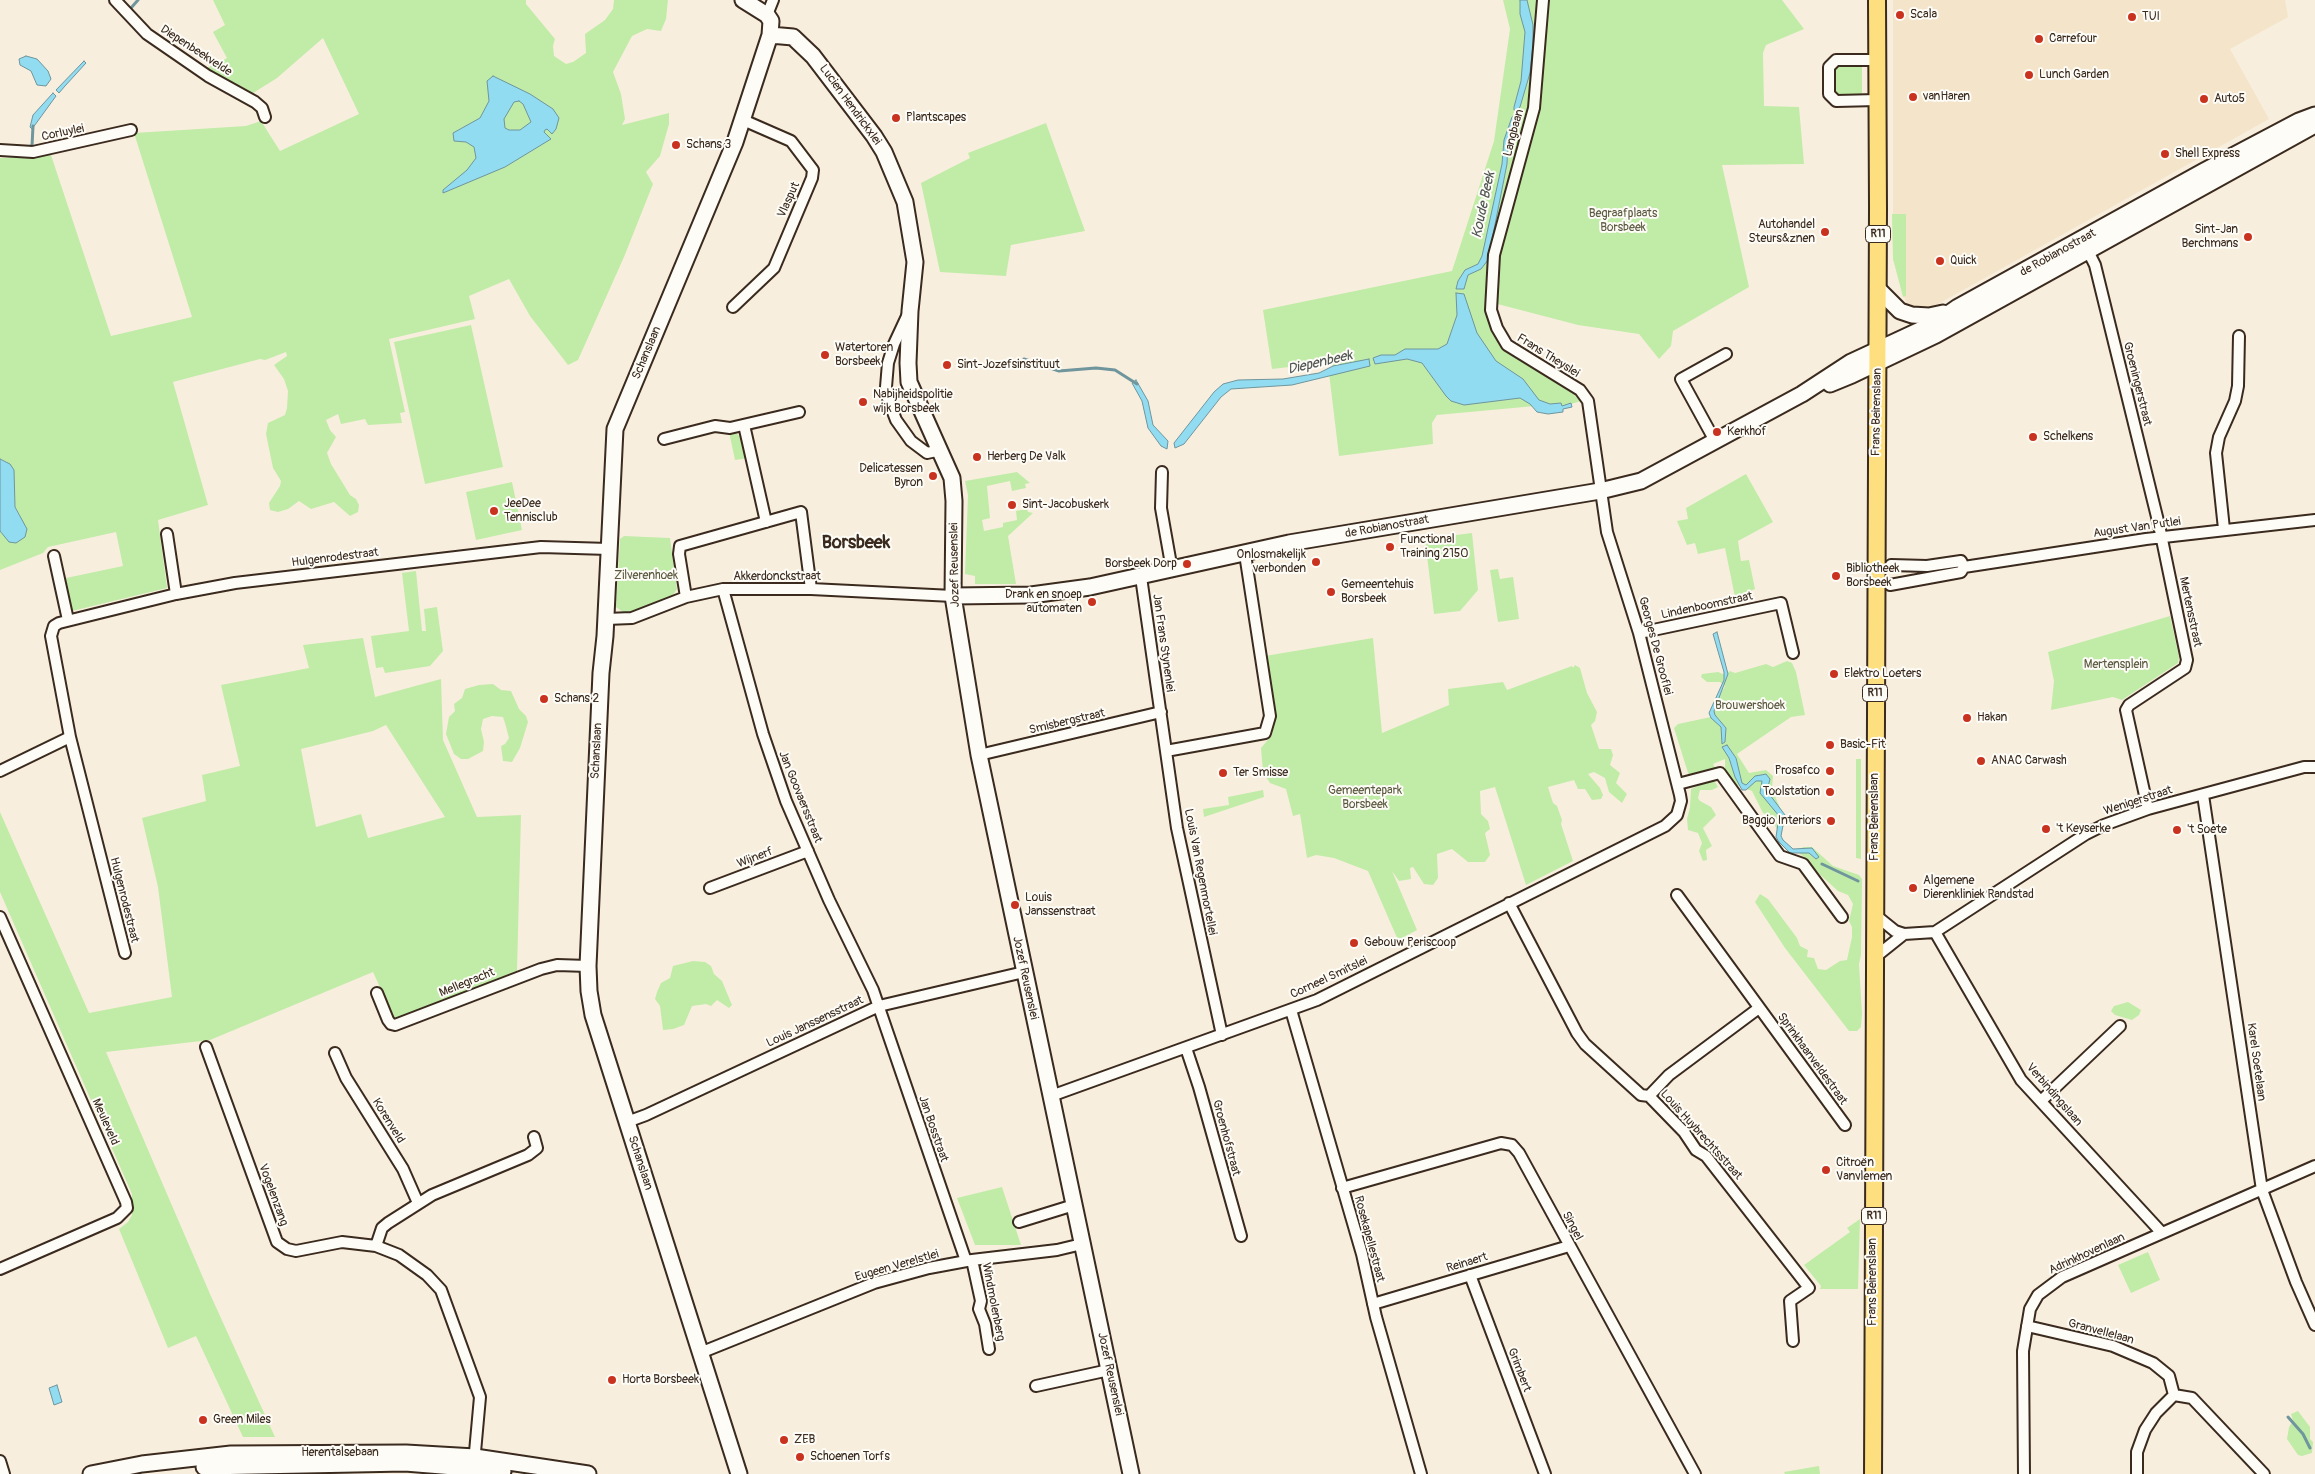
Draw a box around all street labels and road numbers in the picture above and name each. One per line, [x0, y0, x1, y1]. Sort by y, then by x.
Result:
street label: Diepenbeekvelde [157, 22, 235, 80]
street label: Lucien Hendrickxlei [816, 62, 884, 148]
street label: Langbaan [1501, 108, 1527, 158]
street label: Corluylei [40, 121, 86, 145]
street label: Vlasput [775, 180, 803, 220]
road number: R11 [1866, 225, 1890, 242]
street label: de Robianostraat [2017, 226, 2099, 280]
street label: Schanslaan [629, 324, 665, 382]
street label: Frans Theyslei [1514, 331, 1582, 381]
street label: Groeningerstraat [2120, 340, 2154, 428]
street label: Frans Beirenslaan [1869, 368, 1885, 456]
street label: de Robianostraat [1344, 513, 1430, 541]
street label: August Van Putlei [2092, 515, 2182, 541]
street label: Jozef Reusenslei [947, 523, 963, 607]
street label: Hulgenrodestraat [291, 546, 379, 570]
street label: Akkerdonckstraat [733, 570, 821, 584]
street label: Mertensstraat [2176, 576, 2204, 648]
street label: Lindenboomstraat [1660, 589, 1754, 623]
street label: Jan Frans Stynenlei [1149, 593, 1177, 693]
street label: Georges De Grooflei [1635, 595, 1675, 697]
road number: R11 [1862, 684, 1888, 701]
street label: Smisbergstraat [1028, 706, 1106, 738]
street label: Schanslaan [588, 723, 606, 779]
street label: Jan Goovaersstraat [775, 749, 825, 845]
street label: Frans Beirenslaan [1868, 773, 1882, 861]
street label: Wenigerstraat [2102, 783, 2174, 819]
street label: Louis Van Regenmortellei [1181, 808, 1219, 936]
street label: Wijnerf [735, 845, 775, 871]
street label: Hulgenrodestraat [106, 856, 142, 944]
street label: Jozef Reusenslei [1009, 935, 1041, 1021]
street label: Corneel Smitslei [1288, 954, 1370, 1002]
street label: Mellegracht [437, 965, 497, 1001]
street label: Louis Janssensstraat [764, 993, 866, 1051]
street label: Sprinkhaanveldestraat [1774, 1010, 1850, 1108]
street label: Karel Soetelaan [2243, 1022, 2269, 1102]
street label: Verbindingslaan [2023, 1061, 2085, 1129]
street label: Louis Huybrechtsstraat [1657, 1087, 1745, 1183]
street label: Jan Bosstraat [915, 1094, 951, 1164]
street label: Meuleveld [88, 1096, 122, 1148]
street label: Korenveld [369, 1096, 407, 1146]
street label: Groenhofstraat [1209, 1098, 1243, 1178]
street label: Schanslaan [624, 1134, 656, 1192]
street label: Vogelenzang [255, 1162, 291, 1228]
street label: Rosekapellestraat [1351, 1194, 1387, 1284]
road number: R11 [1862, 1208, 1886, 1224]
street label: Singel [1558, 1209, 1586, 1243]
street label: Adrinkhovenlaan [2047, 1230, 2127, 1278]
street label: Frans Beirenslaan [1866, 1238, 1880, 1326]
street label: Eugeen Verelstlei [854, 1247, 940, 1285]
street label: Reinaert [1445, 1250, 1489, 1276]
street label: Windmolenberg [978, 1262, 1008, 1342]
street label: Granvellelaan [2066, 1316, 2136, 1348]
street label: Jozef Reusenslei [1094, 1331, 1126, 1417]
street label: Grimbert [1504, 1346, 1534, 1394]
street label: Herentalsebaan [301, 1446, 379, 1460]

